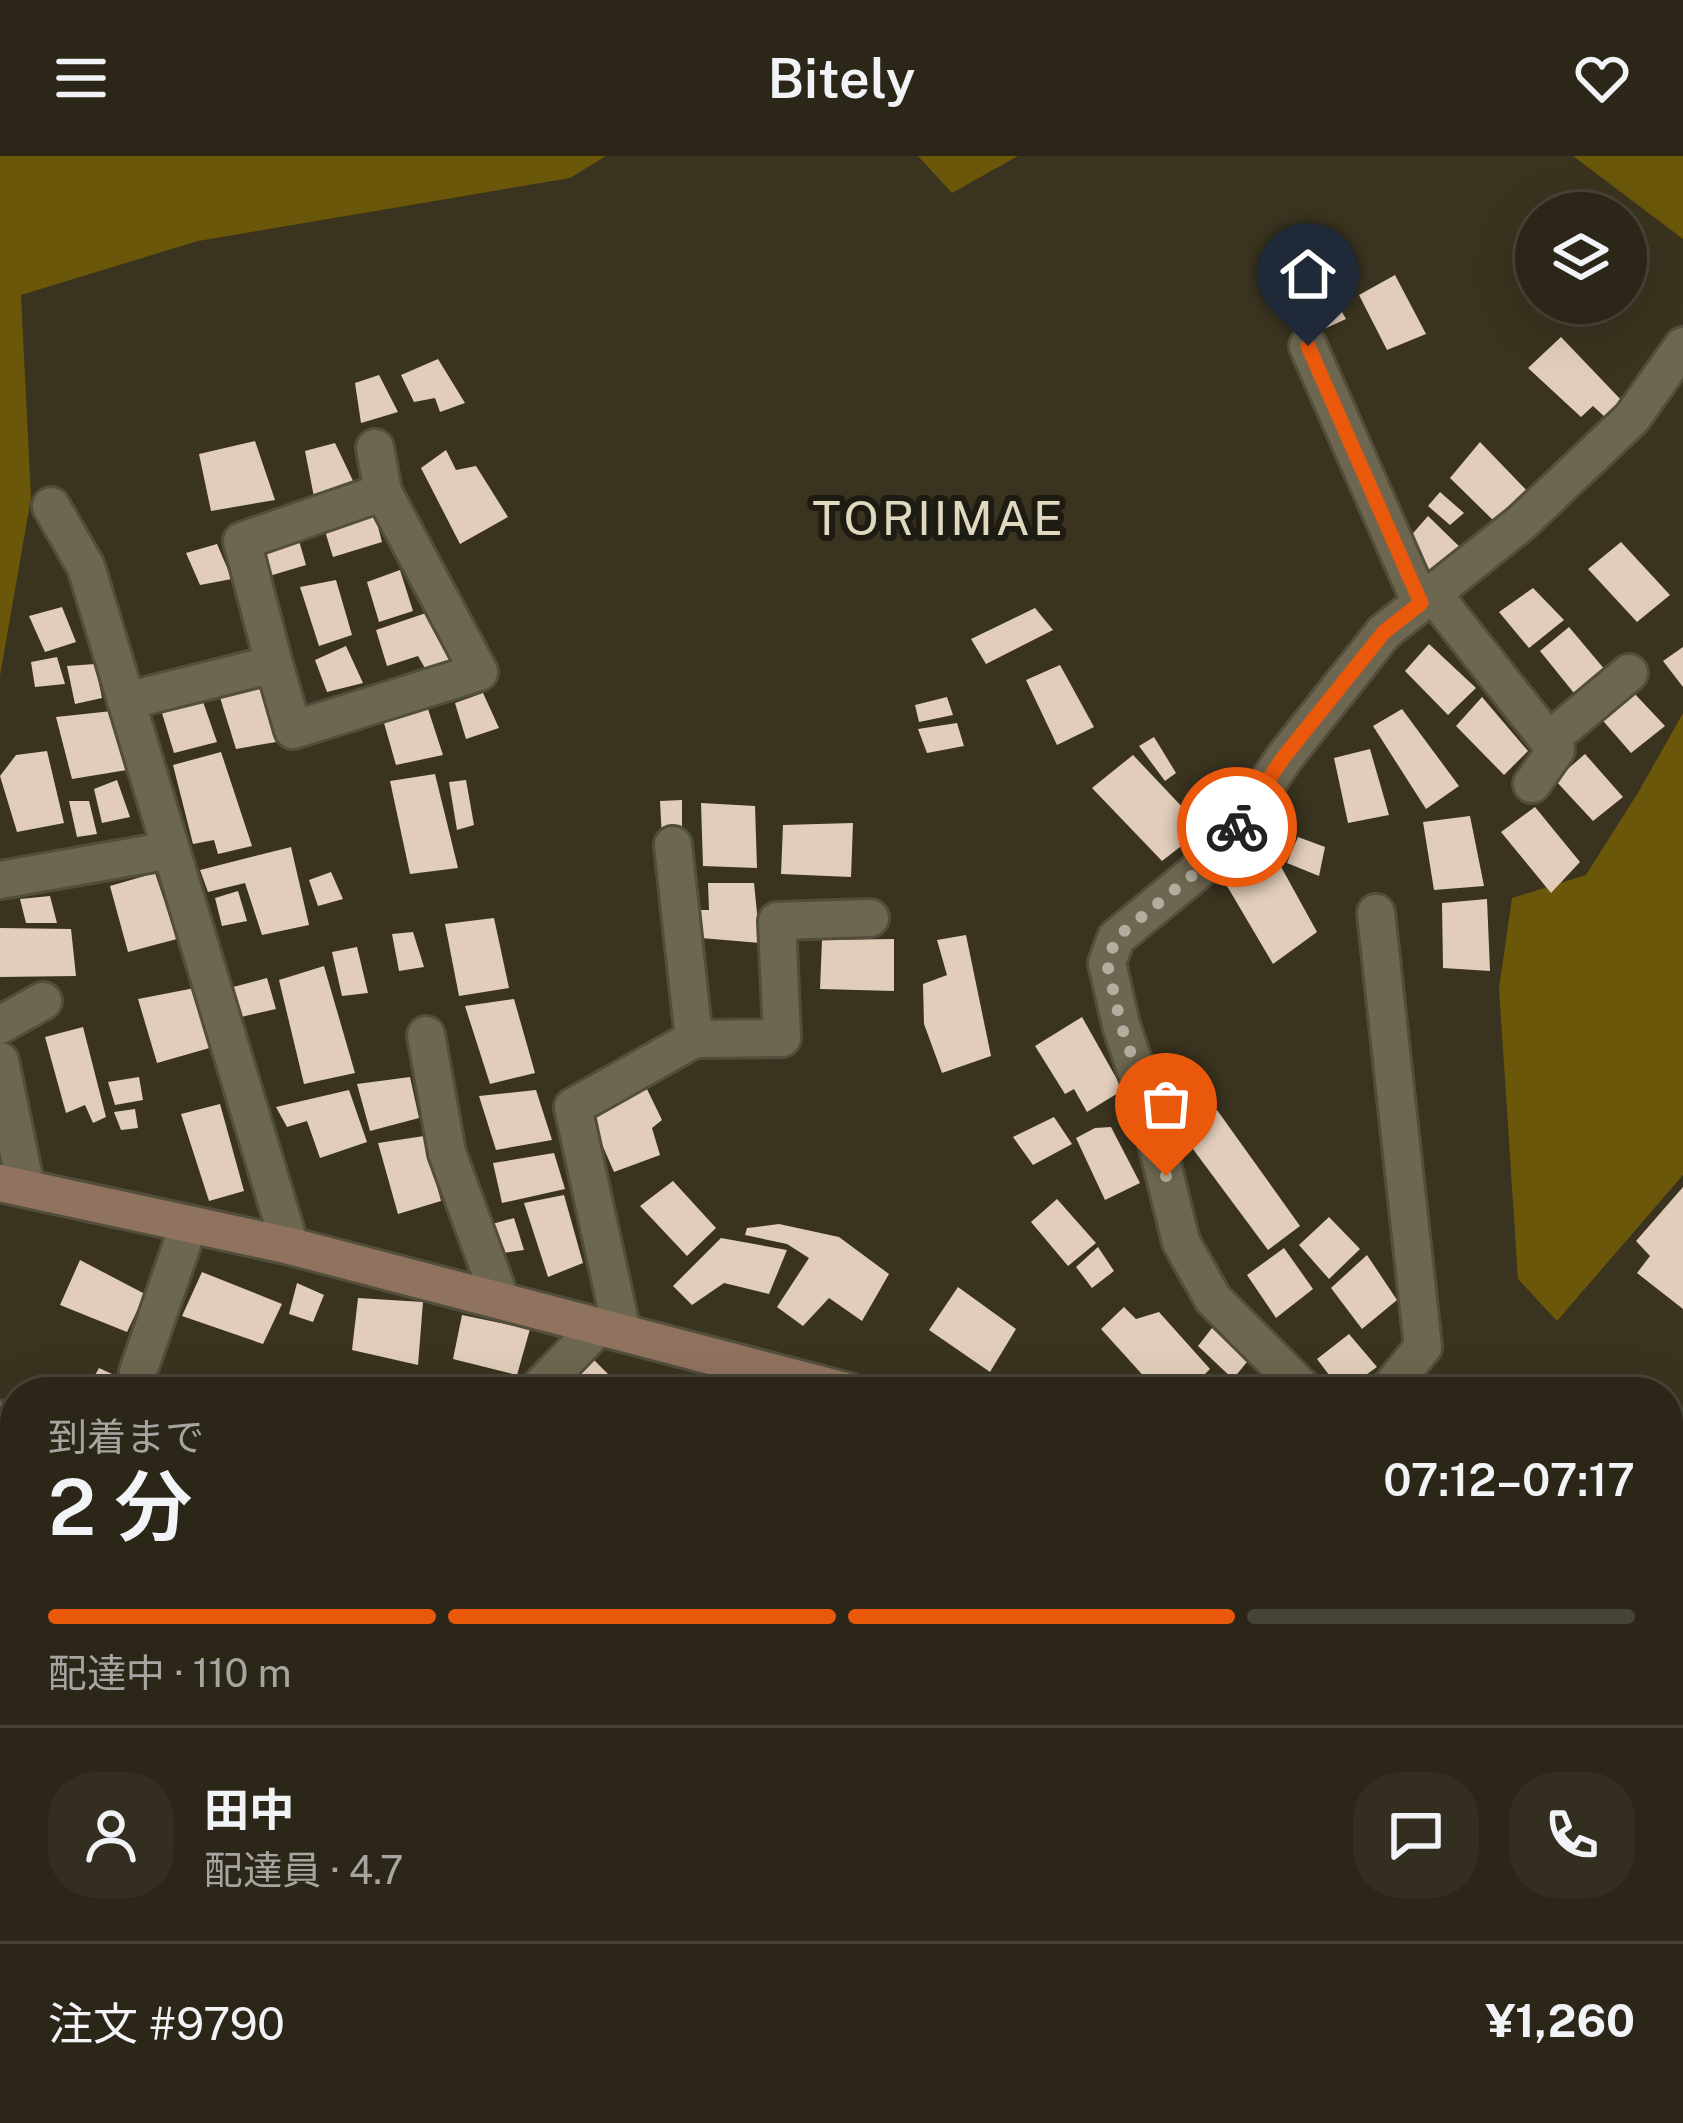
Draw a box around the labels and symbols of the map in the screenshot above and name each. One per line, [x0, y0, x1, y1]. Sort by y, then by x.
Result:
pin [1257, 223, 1359, 346]
district label: TORIIMAE [812, 489, 1066, 546]
courier [1177, 767, 1297, 887]
pin [1115, 1053, 1217, 1176]

